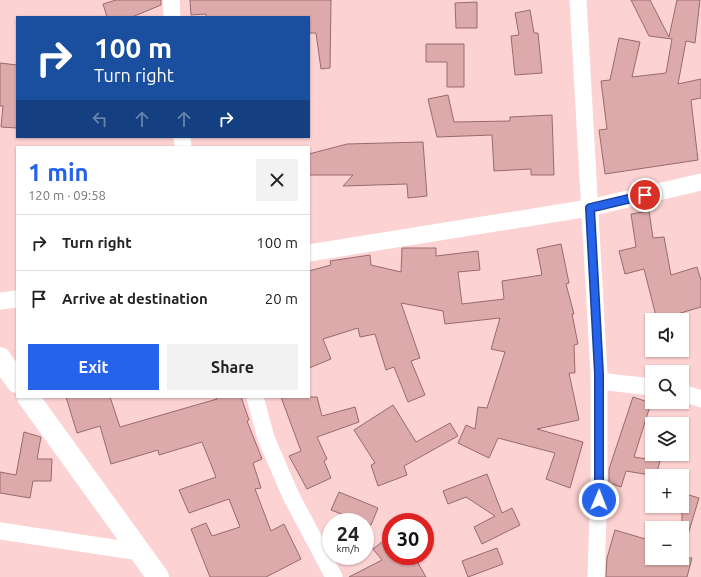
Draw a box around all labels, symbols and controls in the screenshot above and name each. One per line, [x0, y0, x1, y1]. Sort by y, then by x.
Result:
icon: right [28, 32, 80, 84]
text: 100 m [94, 32, 172, 63]
text: Turn right [94, 65, 174, 85]
icon: left [89, 108, 111, 130]
icon: ahead [131, 108, 153, 130]
icon: ahead [173, 108, 195, 130]
icon: right [215, 108, 237, 130]
text: 1 min [28, 159, 89, 186]
button: close [256, 159, 298, 201]
pin [628, 178, 662, 212]
icon: arrive [634, 184, 656, 206]
text: 120 m · 09:58 [28, 188, 106, 202]
icon: right [28, 232, 50, 254]
text: Turn right [62, 234, 132, 251]
text: 100 m [256, 234, 298, 251]
icon: arrive [28, 288, 50, 310]
text: Arrive at destination [62, 290, 208, 307]
text: 20 m [265, 290, 298, 307]
map controls [645, 313, 689, 565]
button: sound [645, 313, 689, 357]
button: Exit [28, 344, 159, 390]
button: Share [167, 344, 298, 390]
button: search [645, 365, 689, 409]
button: layers [645, 417, 689, 461]
button: + [645, 469, 689, 513]
position arrow [578, 479, 620, 521]
speed limit sign: 30 [382, 513, 434, 565]
button: − [645, 521, 689, 565]
text: 24 [337, 522, 359, 545]
text: km/h [336, 543, 360, 554]

